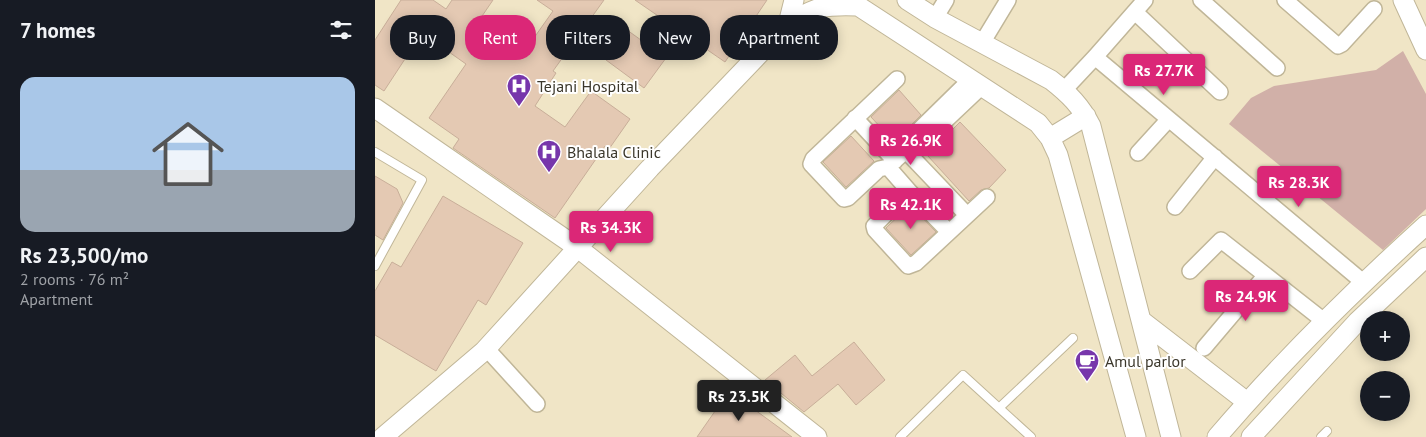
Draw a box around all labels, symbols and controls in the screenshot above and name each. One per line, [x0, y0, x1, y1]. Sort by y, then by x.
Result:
chip: Buy [390, 15, 455, 60]
chip: Rent [465, 15, 536, 60]
chip: Filters [546, 15, 630, 60]
chip: New [640, 15, 710, 60]
chip: Apartment [720, 15, 838, 60]
icon: filters [327, 16, 355, 44]
text: 7 homes [20, 17, 95, 44]
pin: Rs 27.7K [1112, 54, 1216, 96]
text: Rs 27.7K [1134, 60, 1194, 80]
hospital icon: Tejani Hospital [506, 73, 532, 107]
place label: Tejani Hospital [537, 76, 639, 96]
icon: home [143, 109, 233, 199]
pin: Rs 26.9K [859, 124, 963, 166]
text: Rs 26.9K [880, 130, 942, 150]
hospital icon: Bhalala Clinic [536, 139, 562, 173]
place label: Bhalala Clinic [567, 142, 661, 162]
pin: Rs 28.3K [1247, 166, 1351, 208]
text: Rs 28.3K [1268, 172, 1330, 192]
pin: Rs 42.1K [859, 188, 963, 230]
text: Rs 42.1K [880, 194, 942, 214]
pin: Rs 34.3K [559, 210, 663, 253]
text: Rs 34.3K [580, 217, 642, 237]
text: Rs 23,500/mo [20, 242, 148, 269]
text: 2 rooms · 76 m² [20, 269, 129, 289]
pin: Rs 24.9K [1194, 280, 1298, 322]
text: Rs 24.9K [1215, 286, 1277, 306]
text: Apartment [20, 289, 93, 309]
map controls [1360, 311, 1410, 421]
button: + [1360, 311, 1410, 361]
cafe icon: Amul parlor [1074, 348, 1100, 382]
place label: Amul parlor [1105, 351, 1186, 371]
button: − [1360, 371, 1410, 421]
pin: Rs 23.5K [687, 380, 791, 422]
text: Rs 23.5K [708, 386, 770, 406]

